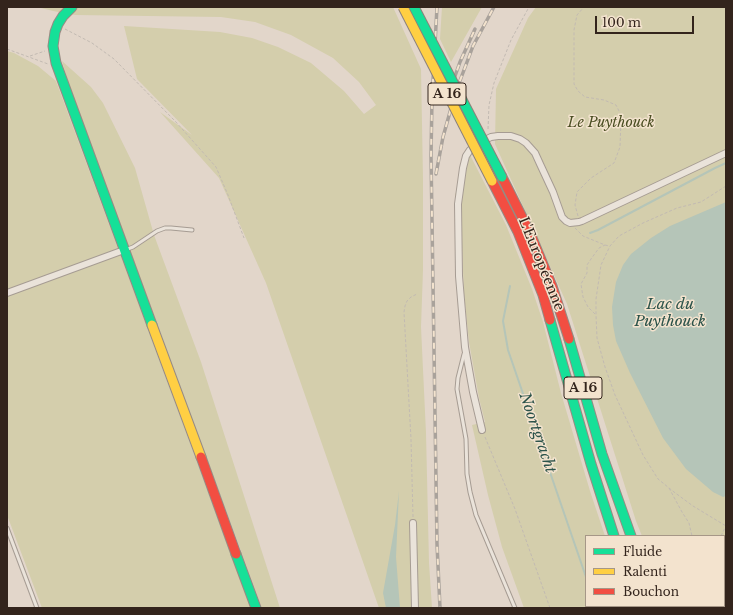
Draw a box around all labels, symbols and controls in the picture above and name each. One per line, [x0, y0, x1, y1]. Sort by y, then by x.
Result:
scale bar [597, 8, 696, 34]
text: 100 m [602, 15, 641, 30]
road number: A 16 [428, 83, 466, 105]
park label: Le Puythouck [568, 115, 654, 131]
street label: L'Européenne [514, 215, 568, 313]
water label: Lac du Puythouck [634, 296, 706, 331]
road number: A 16 [564, 377, 602, 399]
water label: Noortgracht [515, 390, 559, 476]
legend [585, 535, 725, 607]
text: Fluide [623, 544, 662, 559]
text: Ralenti [623, 564, 667, 579]
text: Bouchon [623, 584, 679, 599]

